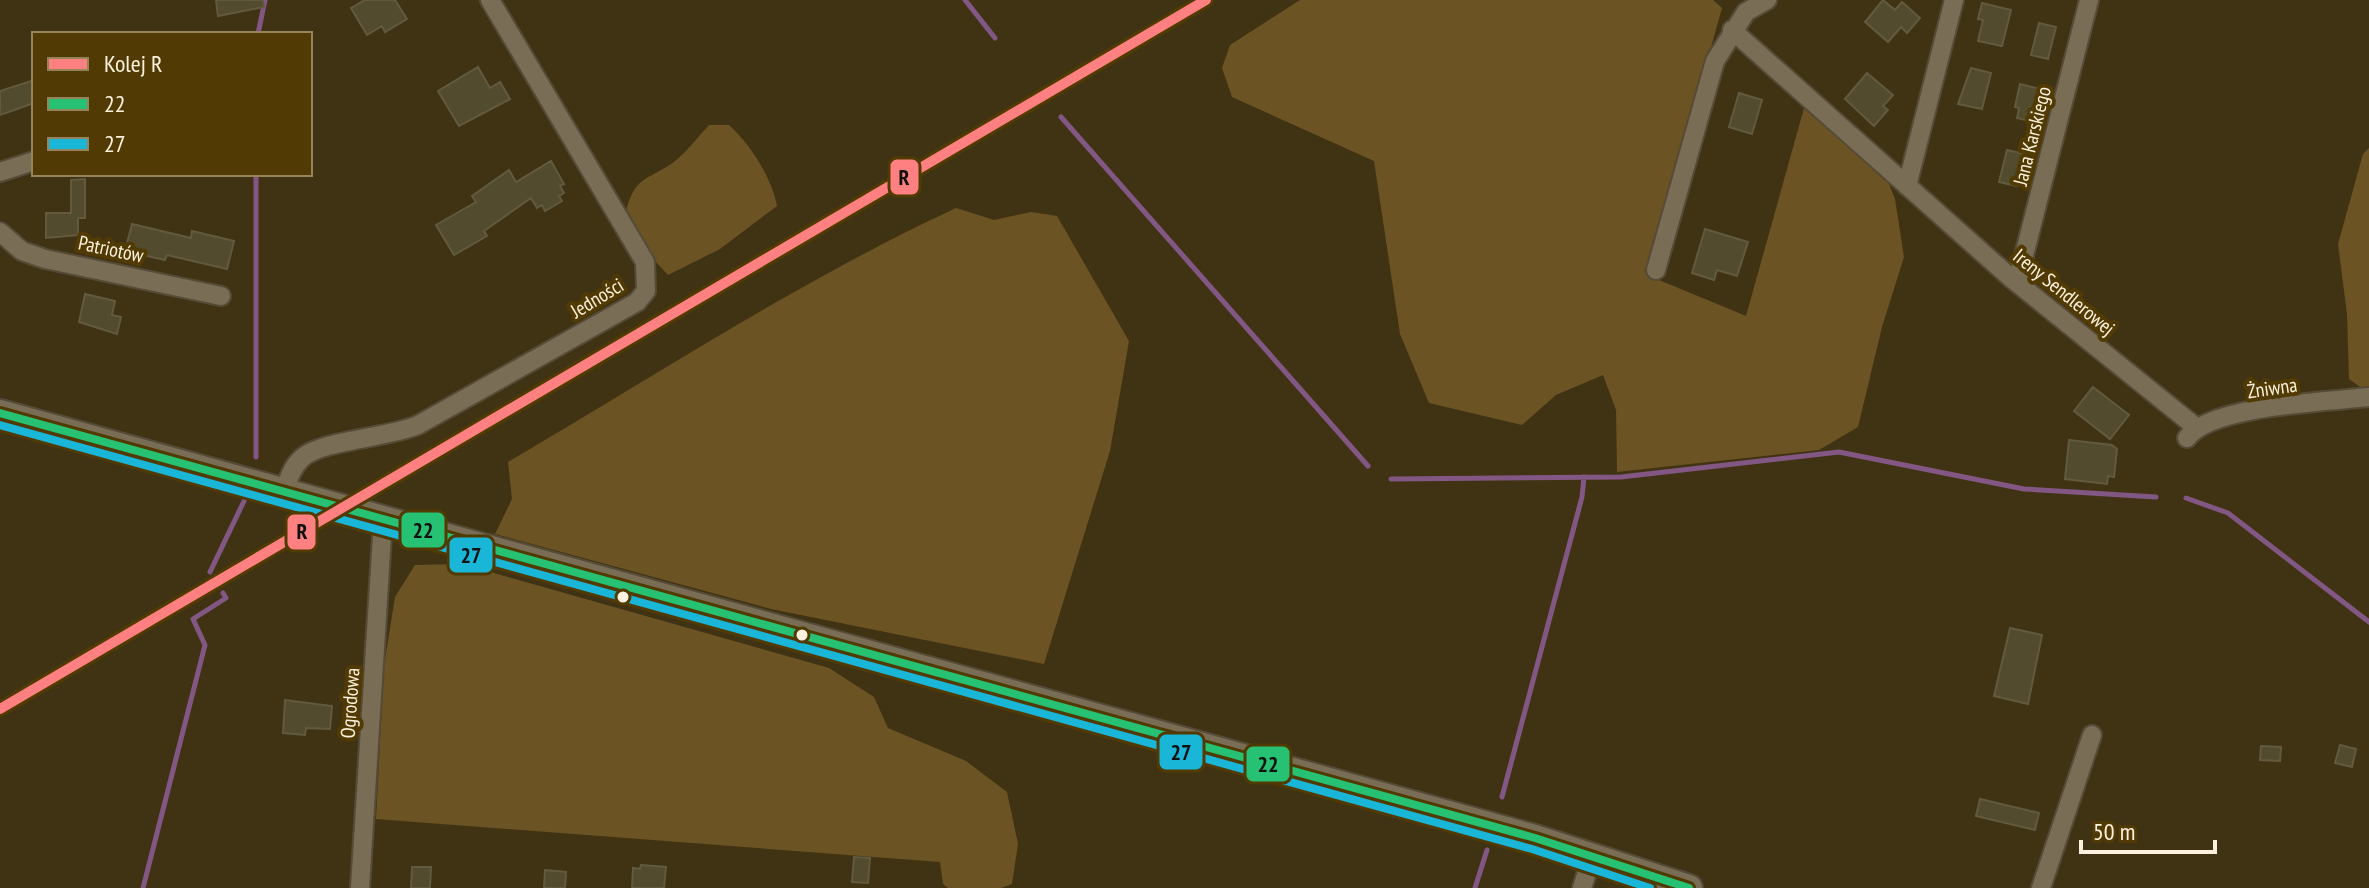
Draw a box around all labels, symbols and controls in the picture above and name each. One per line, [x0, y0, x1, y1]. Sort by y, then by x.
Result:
legend [32, 32, 312, 176]
text: Kolej R [104, 48, 163, 79]
street label: Jana Karskiego [2007, 84, 2057, 189]
text: 22 [104, 88, 126, 119]
text: 27 [104, 128, 126, 159]
line badge: R [889, 158, 920, 196]
text: R [898, 163, 910, 191]
street label: Patriotów [76, 229, 146, 269]
street label: Ireny Sendlerowej [2008, 243, 2120, 341]
street label: Jedności [565, 272, 628, 324]
street label: Żniwna [2245, 372, 2299, 404]
line badge: 22 [400, 511, 446, 549]
line badge: R [286, 513, 317, 551]
text: 22 [412, 516, 434, 544]
text: R [296, 517, 308, 545]
line badge: 27 [448, 536, 494, 574]
text: 27 [460, 541, 482, 569]
unlabelled marker [615, 589, 631, 605]
unlabelled marker [794, 627, 810, 643]
street label: Ogrodowa [335, 667, 365, 739]
line badge: 27 [1158, 733, 1204, 771]
text: 27 [1170, 738, 1192, 766]
line badge: 22 [1245, 745, 1291, 783]
text: 22 [1257, 750, 1279, 778]
scale bar [2081, 804, 2215, 854]
text: 50 m [2093, 816, 2135, 847]

